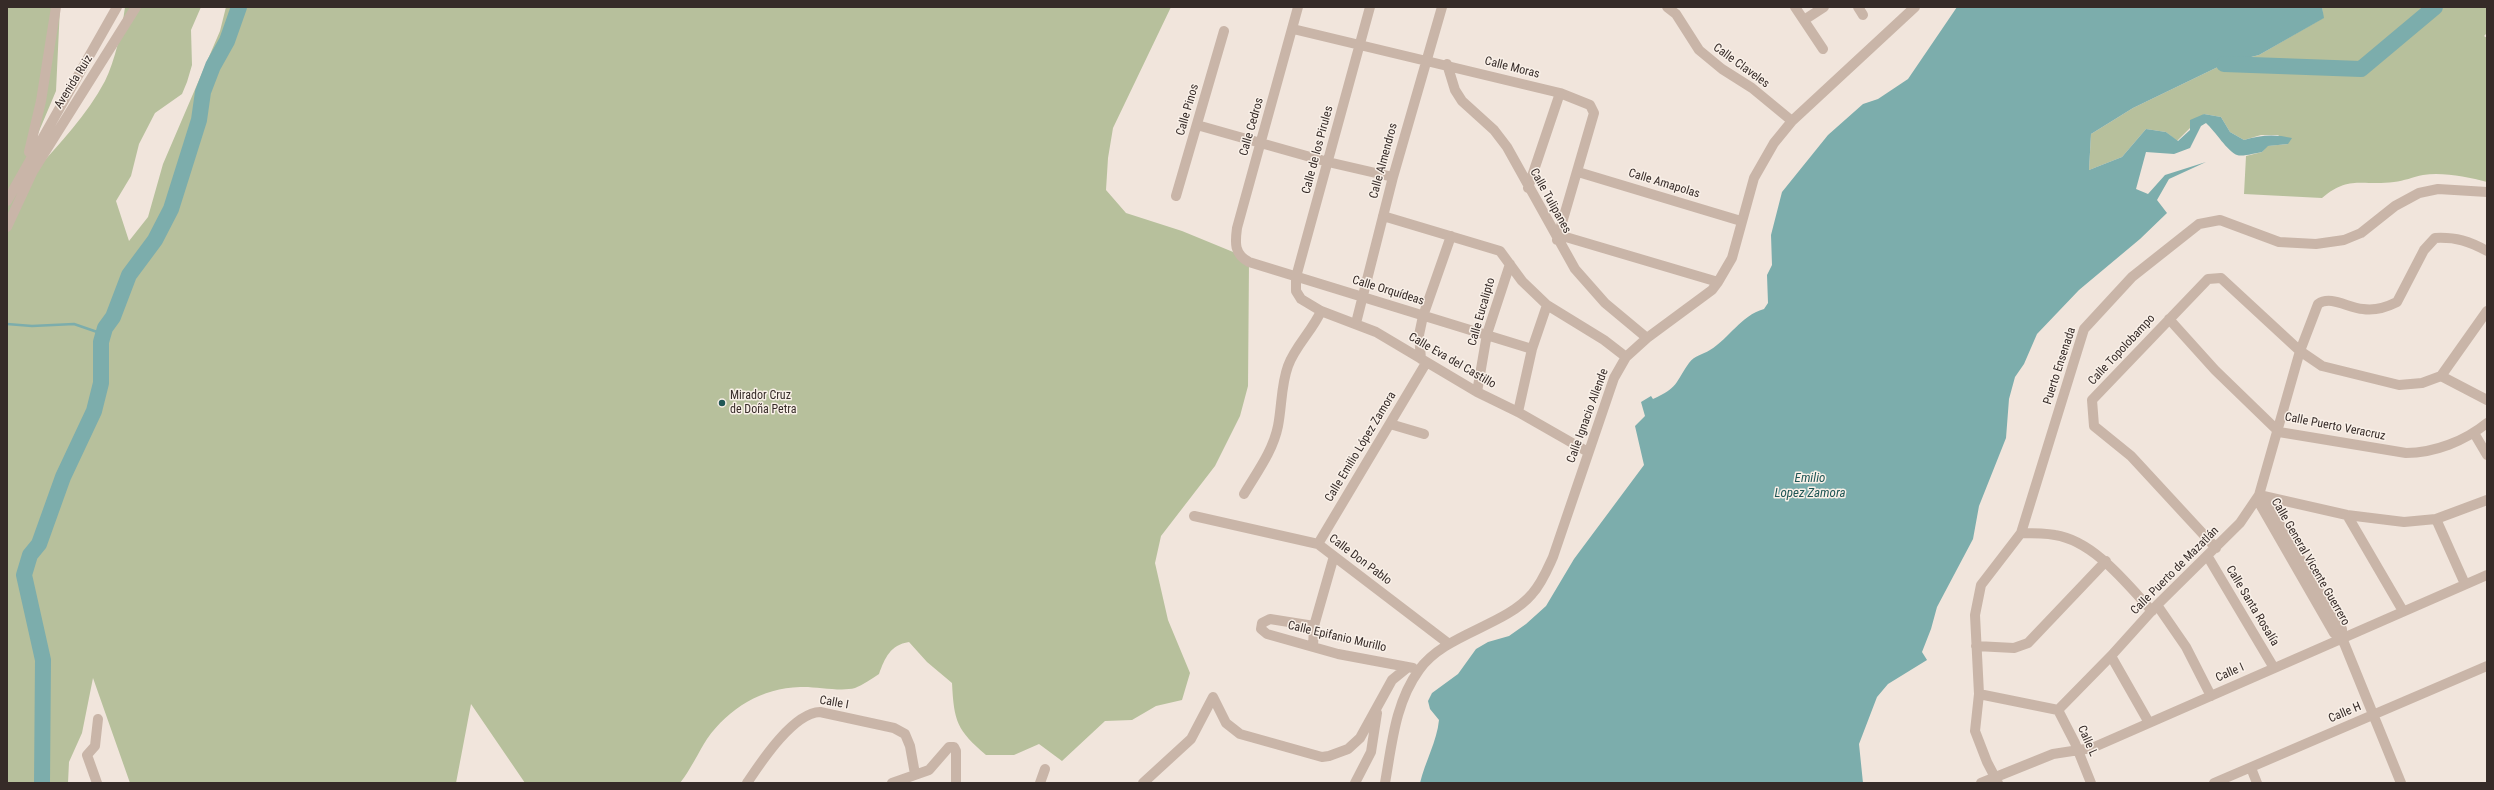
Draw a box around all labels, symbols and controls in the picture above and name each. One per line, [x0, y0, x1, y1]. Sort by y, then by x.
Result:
street label: Calle Claveles [1710, 41, 1772, 91]
street label: Avenida Ruiz [52, 53, 96, 111]
street label: Calle Moras [1483, 54, 1541, 82]
street label: Calle Pinos [1174, 82, 1202, 138]
street label: Calle Cedros [1237, 96, 1267, 158]
street label: Calle de los Pirules [1299, 104, 1337, 196]
street label: Calle Almendros [1367, 122, 1401, 200]
street label: Calle Tulipanes [1526, 166, 1574, 236]
street label: Calle Amapolas [1626, 166, 1702, 202]
street label: Calle Orquídeas [1350, 273, 1426, 309]
street label: Calle Eucalipto [1465, 276, 1499, 348]
street label: Calle Topolobampo [2086, 312, 2158, 388]
street label: Puerto Ensenada [2041, 326, 2079, 406]
street label: Calle Eva del Castillo [1406, 330, 1498, 392]
street label: Calle Ignacio Allende [1564, 367, 1612, 465]
place label: Mirador Cruz de Doña Petra [730, 389, 796, 417]
street label: Calle Emilio López Zamora [1322, 389, 1400, 505]
marker: Mirador Cruz de Doña Petra [717, 398, 727, 408]
street label: Calle Puerto Veracruz [2283, 410, 2387, 444]
water label: Emilio Lopez Zamora [1774, 471, 1846, 502]
street label: Calle General Vicente Guerrero [2268, 496, 2352, 628]
street label: Calle Puerto de Mazatlán [2128, 524, 2222, 618]
street label: Calle Don Pablo [1326, 532, 1394, 588]
street label: Calle Santa Rosalía [2222, 563, 2282, 649]
street label: Calle Epifanio Murillo [1286, 619, 1388, 655]
street label: Calle I [2214, 660, 2246, 686]
street label: Calle I [818, 693, 850, 713]
street label: Calle H [2327, 700, 2363, 726]
street label: Calle L [2074, 723, 2100, 759]

